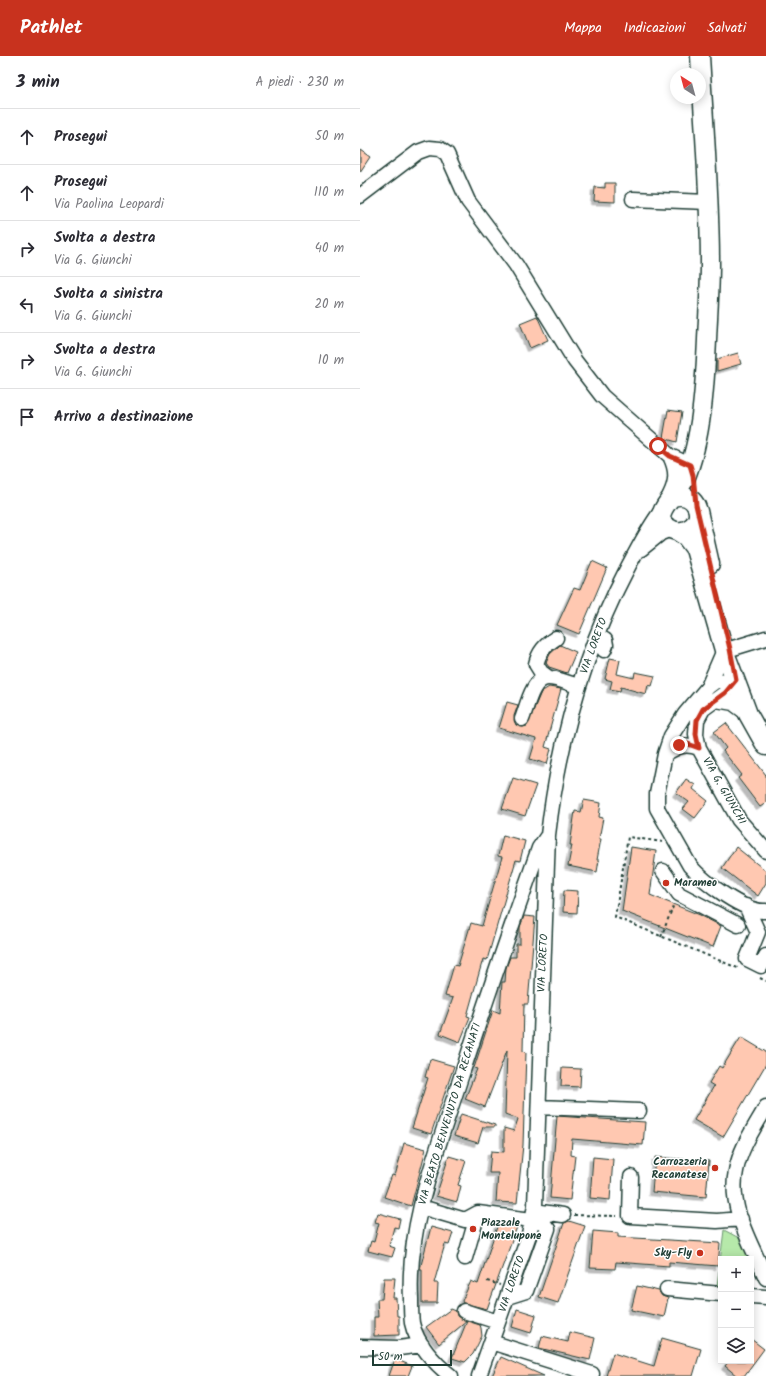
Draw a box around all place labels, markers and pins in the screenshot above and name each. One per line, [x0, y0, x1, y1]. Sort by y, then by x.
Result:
place label: Marameo [674, 874, 717, 892]
marker: Marameo [661, 878, 671, 888]
place label: Carrozzeria Recanatese [651, 1153, 708, 1184]
marker: Carrozzeria Recanatese [710, 1163, 720, 1173]
place label: Piazzale Montelupone [481, 1214, 542, 1245]
marker: Piazzale Montelupone [468, 1224, 478, 1234]
place label: Sky-Fly [654, 1244, 692, 1262]
marker: Sky-Fly [695, 1248, 705, 1258]

